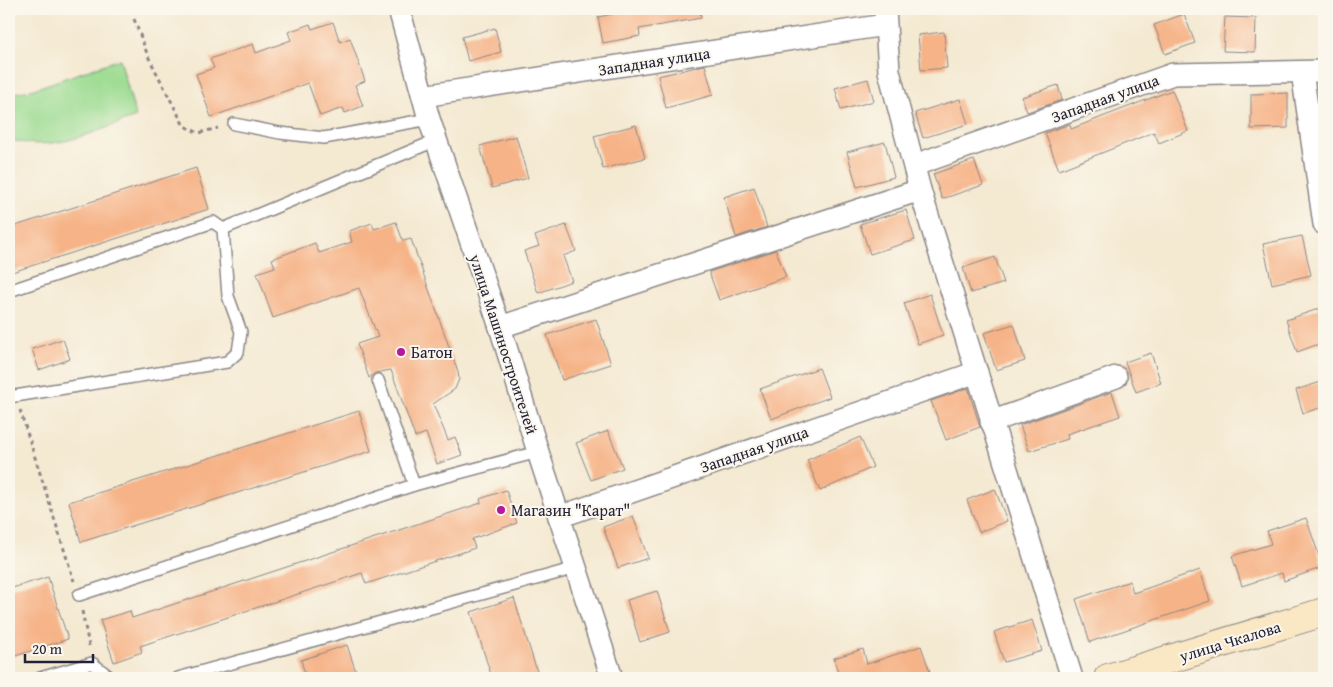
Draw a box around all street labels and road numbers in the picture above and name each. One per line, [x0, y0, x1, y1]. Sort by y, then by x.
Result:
street label: Западная улица [596, 40, 712, 82]
street label: Западная улица [1048, 67, 1163, 129]
street label: улица Машиностроителей [463, 250, 545, 438]
street label: Западная улица [697, 419, 812, 479]
street label: улица Чкалова [1175, 614, 1284, 668]

